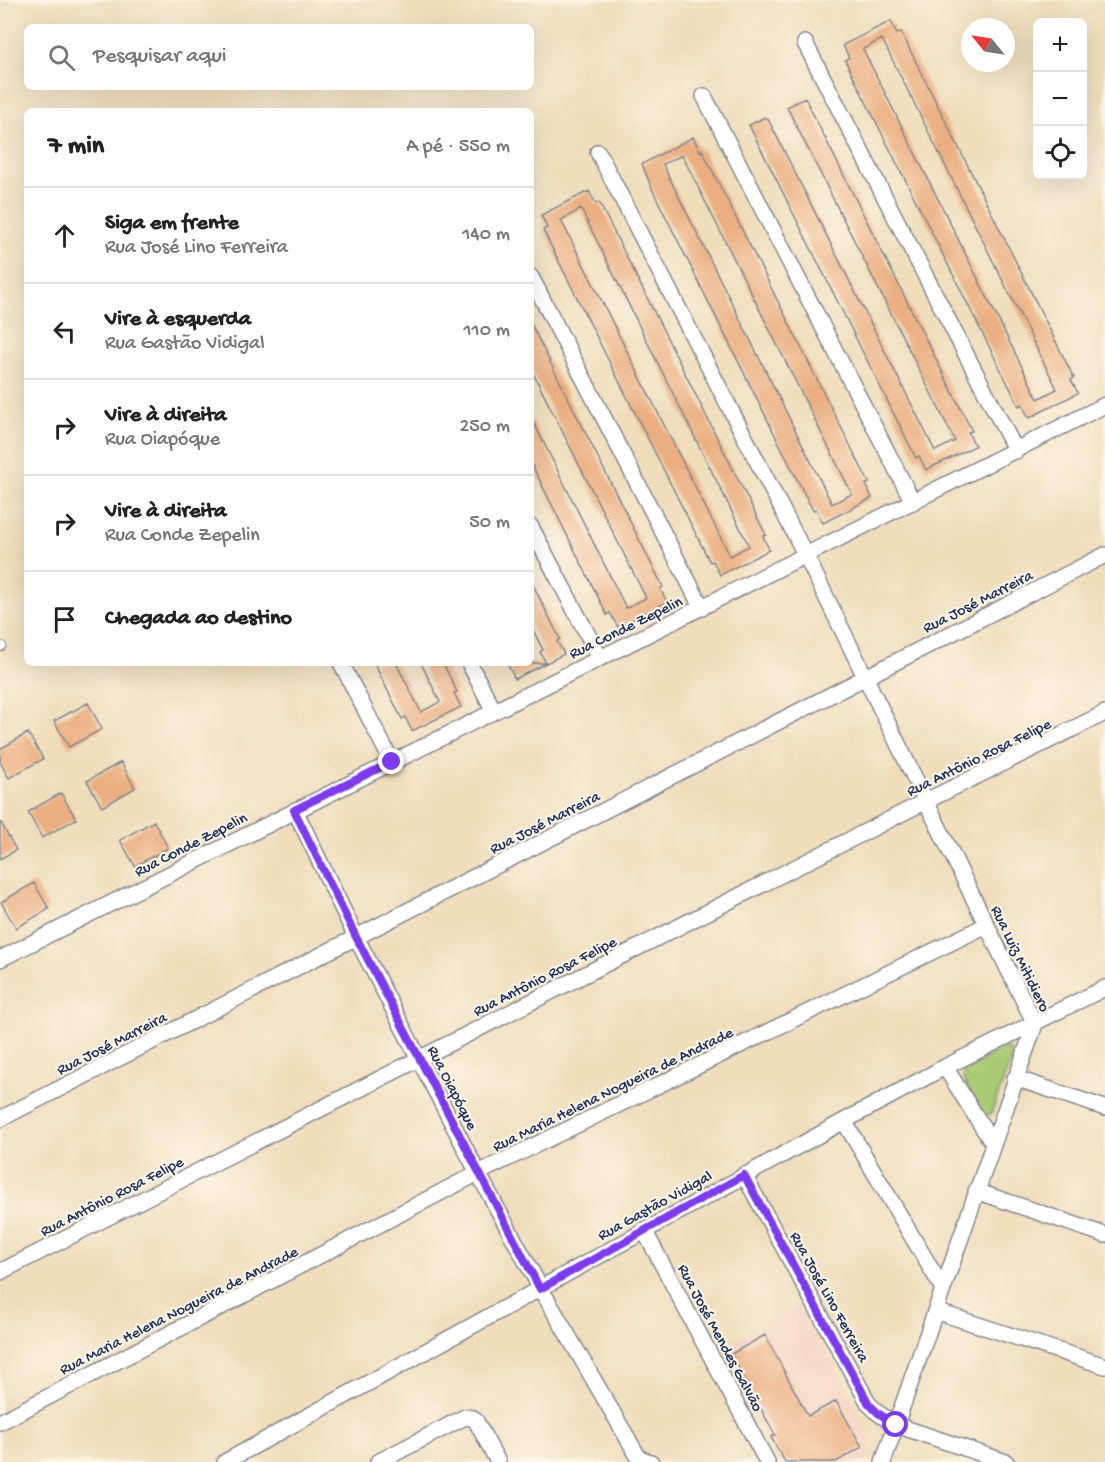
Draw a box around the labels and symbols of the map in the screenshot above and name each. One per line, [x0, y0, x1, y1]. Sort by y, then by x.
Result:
north arrow [961, 18, 1015, 72]
street label: Rua José Marreira [920, 567, 1038, 639]
street label: Rua Conde Zepelin [567, 593, 687, 665]
street label: Rua Antônio Rosa Felipe [904, 716, 1056, 802]
route end [378, 748, 404, 774]
street label: Rua José Marreira [487, 788, 605, 860]
street label: Rua Conde Zepelin [132, 809, 251, 883]
street label: Rua Luiz Mitidiero [985, 903, 1053, 1016]
street label: Rua Antônio Rosa Felipe [471, 933, 621, 1023]
street label: Rua José Marreira [54, 1009, 172, 1081]
street label: Rua Maria Helena Nogueira de Andrade [490, 1024, 738, 1158]
street label: Rua Oiapóque [422, 1043, 481, 1135]
street label: Rua Antônio Rosa Felipe [38, 1153, 188, 1243]
street label: Rua Gastão Vidigal [595, 1168, 716, 1246]
street label: Rua José Lino Ferreira [784, 1229, 872, 1367]
street label: Rua Maria Helena Nogueira de Andrade [57, 1243, 303, 1381]
street label: Rua José Mendes Galvão [672, 1262, 766, 1416]
route start [882, 1411, 908, 1437]

